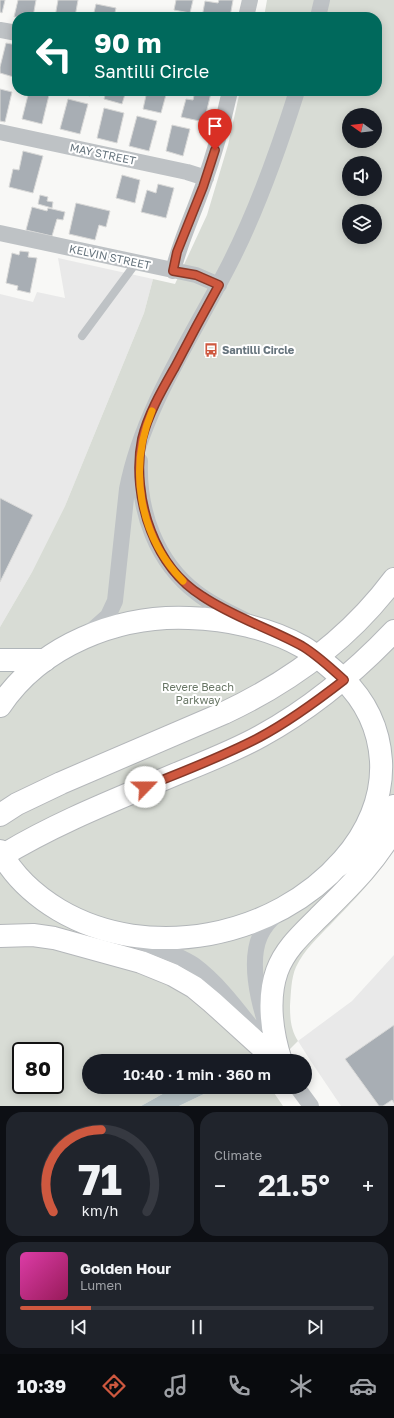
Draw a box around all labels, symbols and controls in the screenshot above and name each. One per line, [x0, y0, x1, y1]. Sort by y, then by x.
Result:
text: 90 m [94, 26, 161, 59]
icon: left [28, 28, 80, 80]
text: Santilli Circle [94, 60, 209, 82]
north arrow [342, 108, 382, 148]
map controls [342, 108, 382, 244]
pin [198, 109, 232, 150]
icon: arrive [204, 115, 226, 137]
street label: MAY STREET [69, 140, 137, 167]
button: sound [342, 156, 382, 196]
button: layers [342, 204, 382, 244]
street label: KELVIN STREET [68, 242, 152, 272]
bus stop icon: Santilli Circle [203, 342, 219, 358]
place label: Santilli Circle [222, 343, 295, 356]
park label: Revere Beach Parkway [162, 680, 234, 706]
position arrow [124, 766, 166, 808]
speed limit sign: 80 [12, 1042, 64, 1094]
text: 10:40 · 1 min · 360 m [123, 1065, 271, 1083]
text: Climate [214, 1147, 262, 1163]
text: 71 [78, 1154, 122, 1204]
text: 21.5° [258, 1167, 330, 1203]
text: − [214, 1172, 226, 1199]
text: + [362, 1172, 374, 1199]
text: km/h [82, 1202, 118, 1219]
text: Golden Hour [80, 1259, 171, 1277]
text: Lumen [80, 1277, 122, 1293]
icon: previous [68, 1316, 90, 1338]
icon: pause [186, 1316, 208, 1338]
icon: next [304, 1316, 326, 1338]
icon: directions [100, 1372, 128, 1400]
icon: music [162, 1372, 190, 1400]
icon: phone [225, 1372, 253, 1400]
icon: climate [287, 1372, 315, 1400]
icon: car [349, 1372, 377, 1400]
text: 10:39 [17, 1375, 66, 1397]

